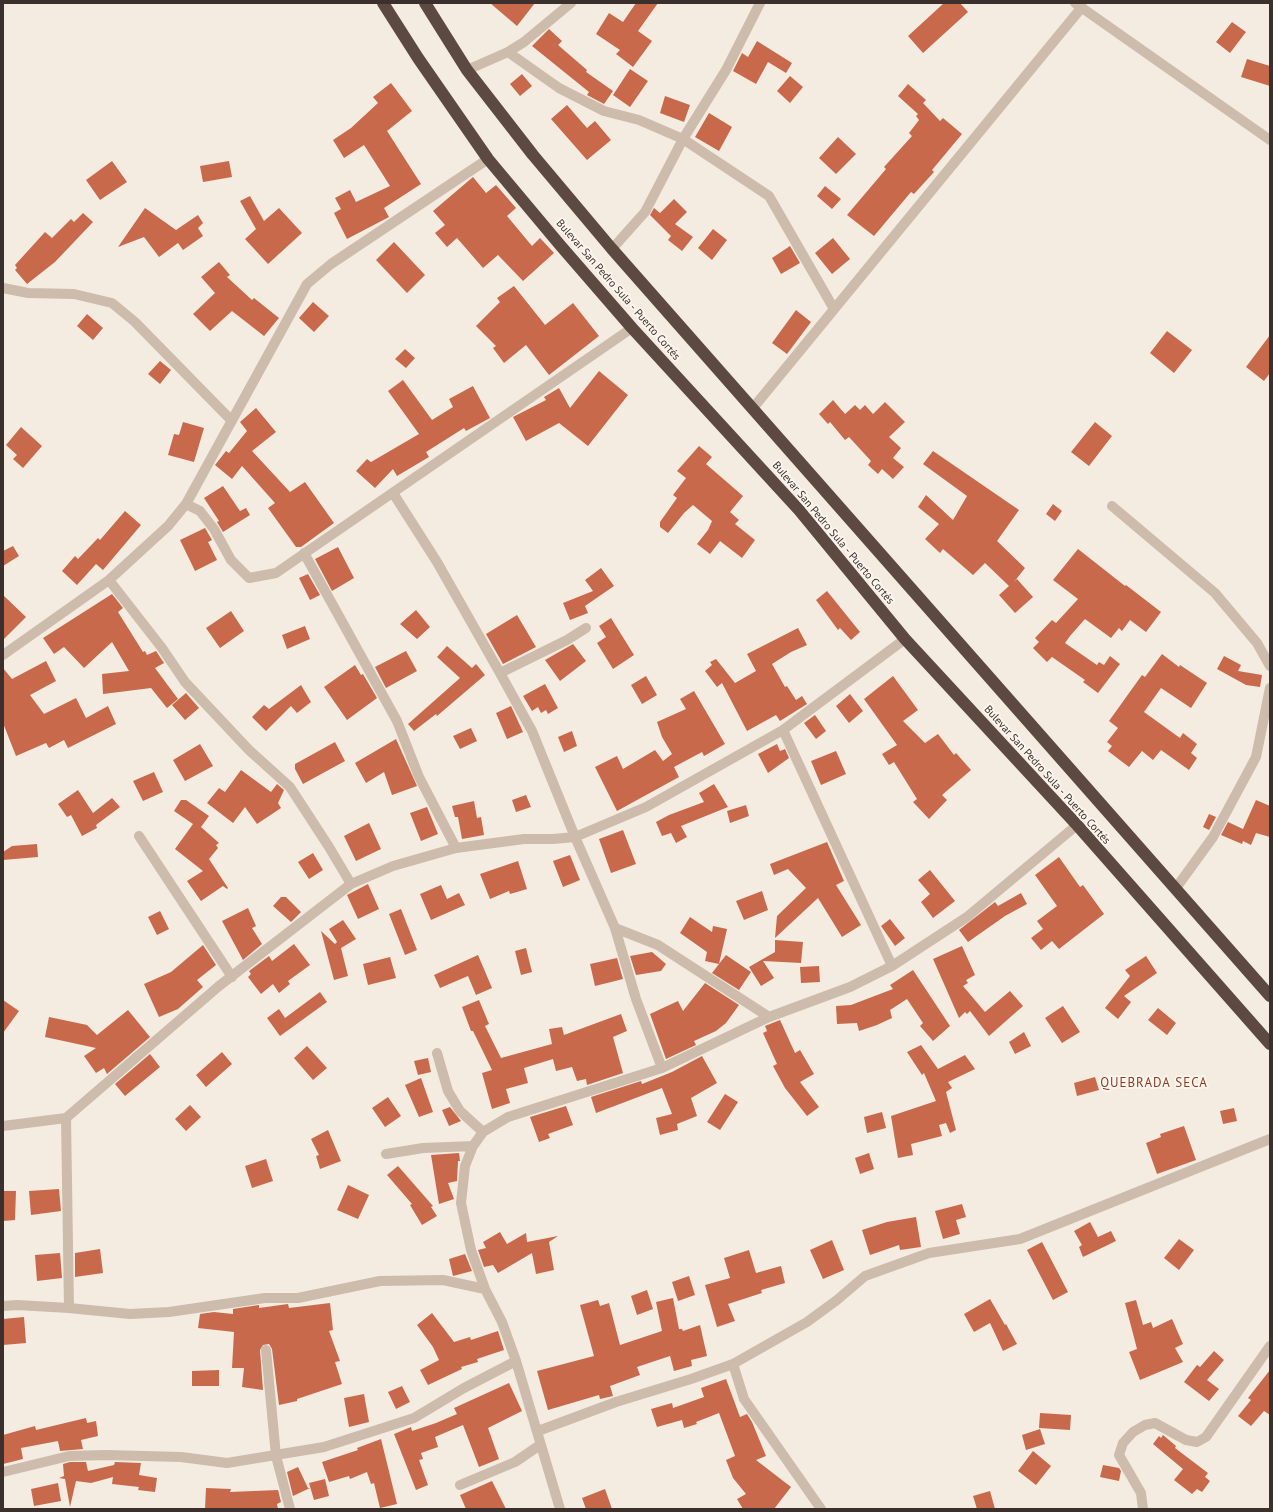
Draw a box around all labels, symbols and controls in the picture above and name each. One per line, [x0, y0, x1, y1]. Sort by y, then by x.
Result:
street label: Bulevar San Pedro Sula - Puerto Cortés [553, 217, 683, 363]
street label: Bulevar San Pedro Sula - Puerto Cortés [769, 459, 897, 607]
street label: Bulevar San Pedro Sula - Puerto Cortés [981, 703, 1113, 847]
district label: QUEBRADA SECA [1100, 1075, 1208, 1091]

